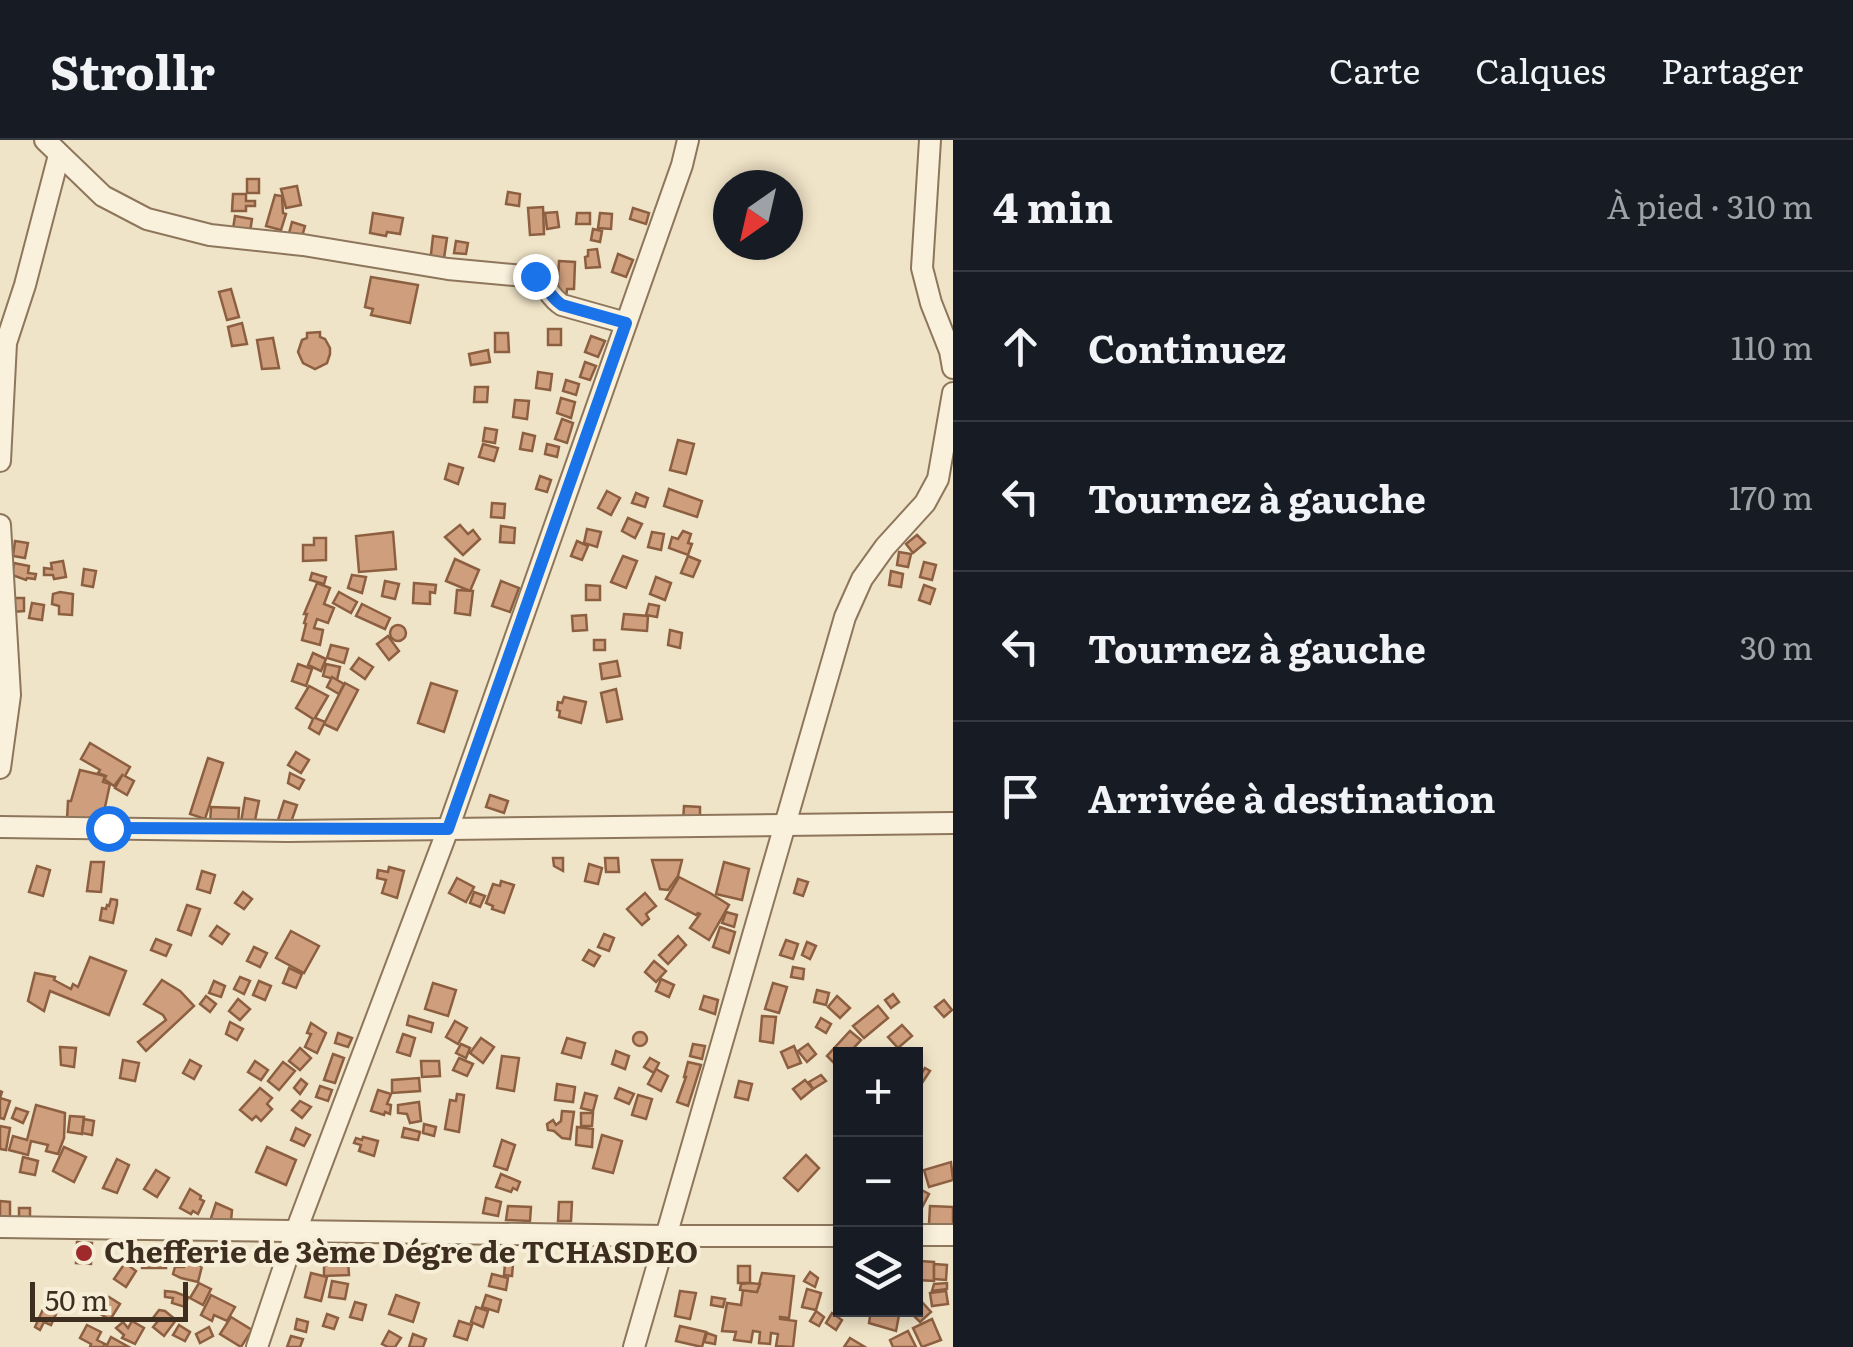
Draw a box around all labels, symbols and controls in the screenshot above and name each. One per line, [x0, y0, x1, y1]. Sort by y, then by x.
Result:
text: Strollr [50, 34, 215, 105]
text: Carte [1329, 43, 1420, 95]
text: Calques [1475, 43, 1606, 95]
text: Partager [1661, 43, 1803, 95]
north arrow [713, 170, 803, 260]
text: 4 min [993, 174, 1113, 236]
text: À pied · 310 m [1607, 181, 1813, 229]
route end [513, 254, 559, 300]
text: Continuez [1088, 318, 1286, 375]
icon: ahead [993, 319, 1048, 374]
text: 110 m [1731, 322, 1813, 370]
text: Tournez à gauche [1088, 468, 1426, 525]
icon: left [993, 469, 1048, 524]
text: 170 m [1729, 472, 1813, 520]
text: Tournez à gauche [1088, 618, 1426, 675]
icon: left [993, 619, 1048, 674]
text: 30 m [1740, 622, 1813, 670]
text: Arrivée à destination [1088, 768, 1496, 825]
icon: arrive [993, 769, 1048, 824]
route start [86, 806, 132, 852]
map controls [833, 1047, 923, 1317]
button: + [833, 1047, 923, 1137]
button: − [833, 1137, 923, 1227]
button: layers [833, 1227, 923, 1317]
place label: Chefferie de 3ème Dégre de TCHASDEO [104, 1228, 698, 1272]
marker: Chefferie de 3ème Dégre de TCHASDEO [73, 1242, 95, 1264]
scale bar [30, 1277, 188, 1322]
text: 50 m [45, 1278, 108, 1320]

